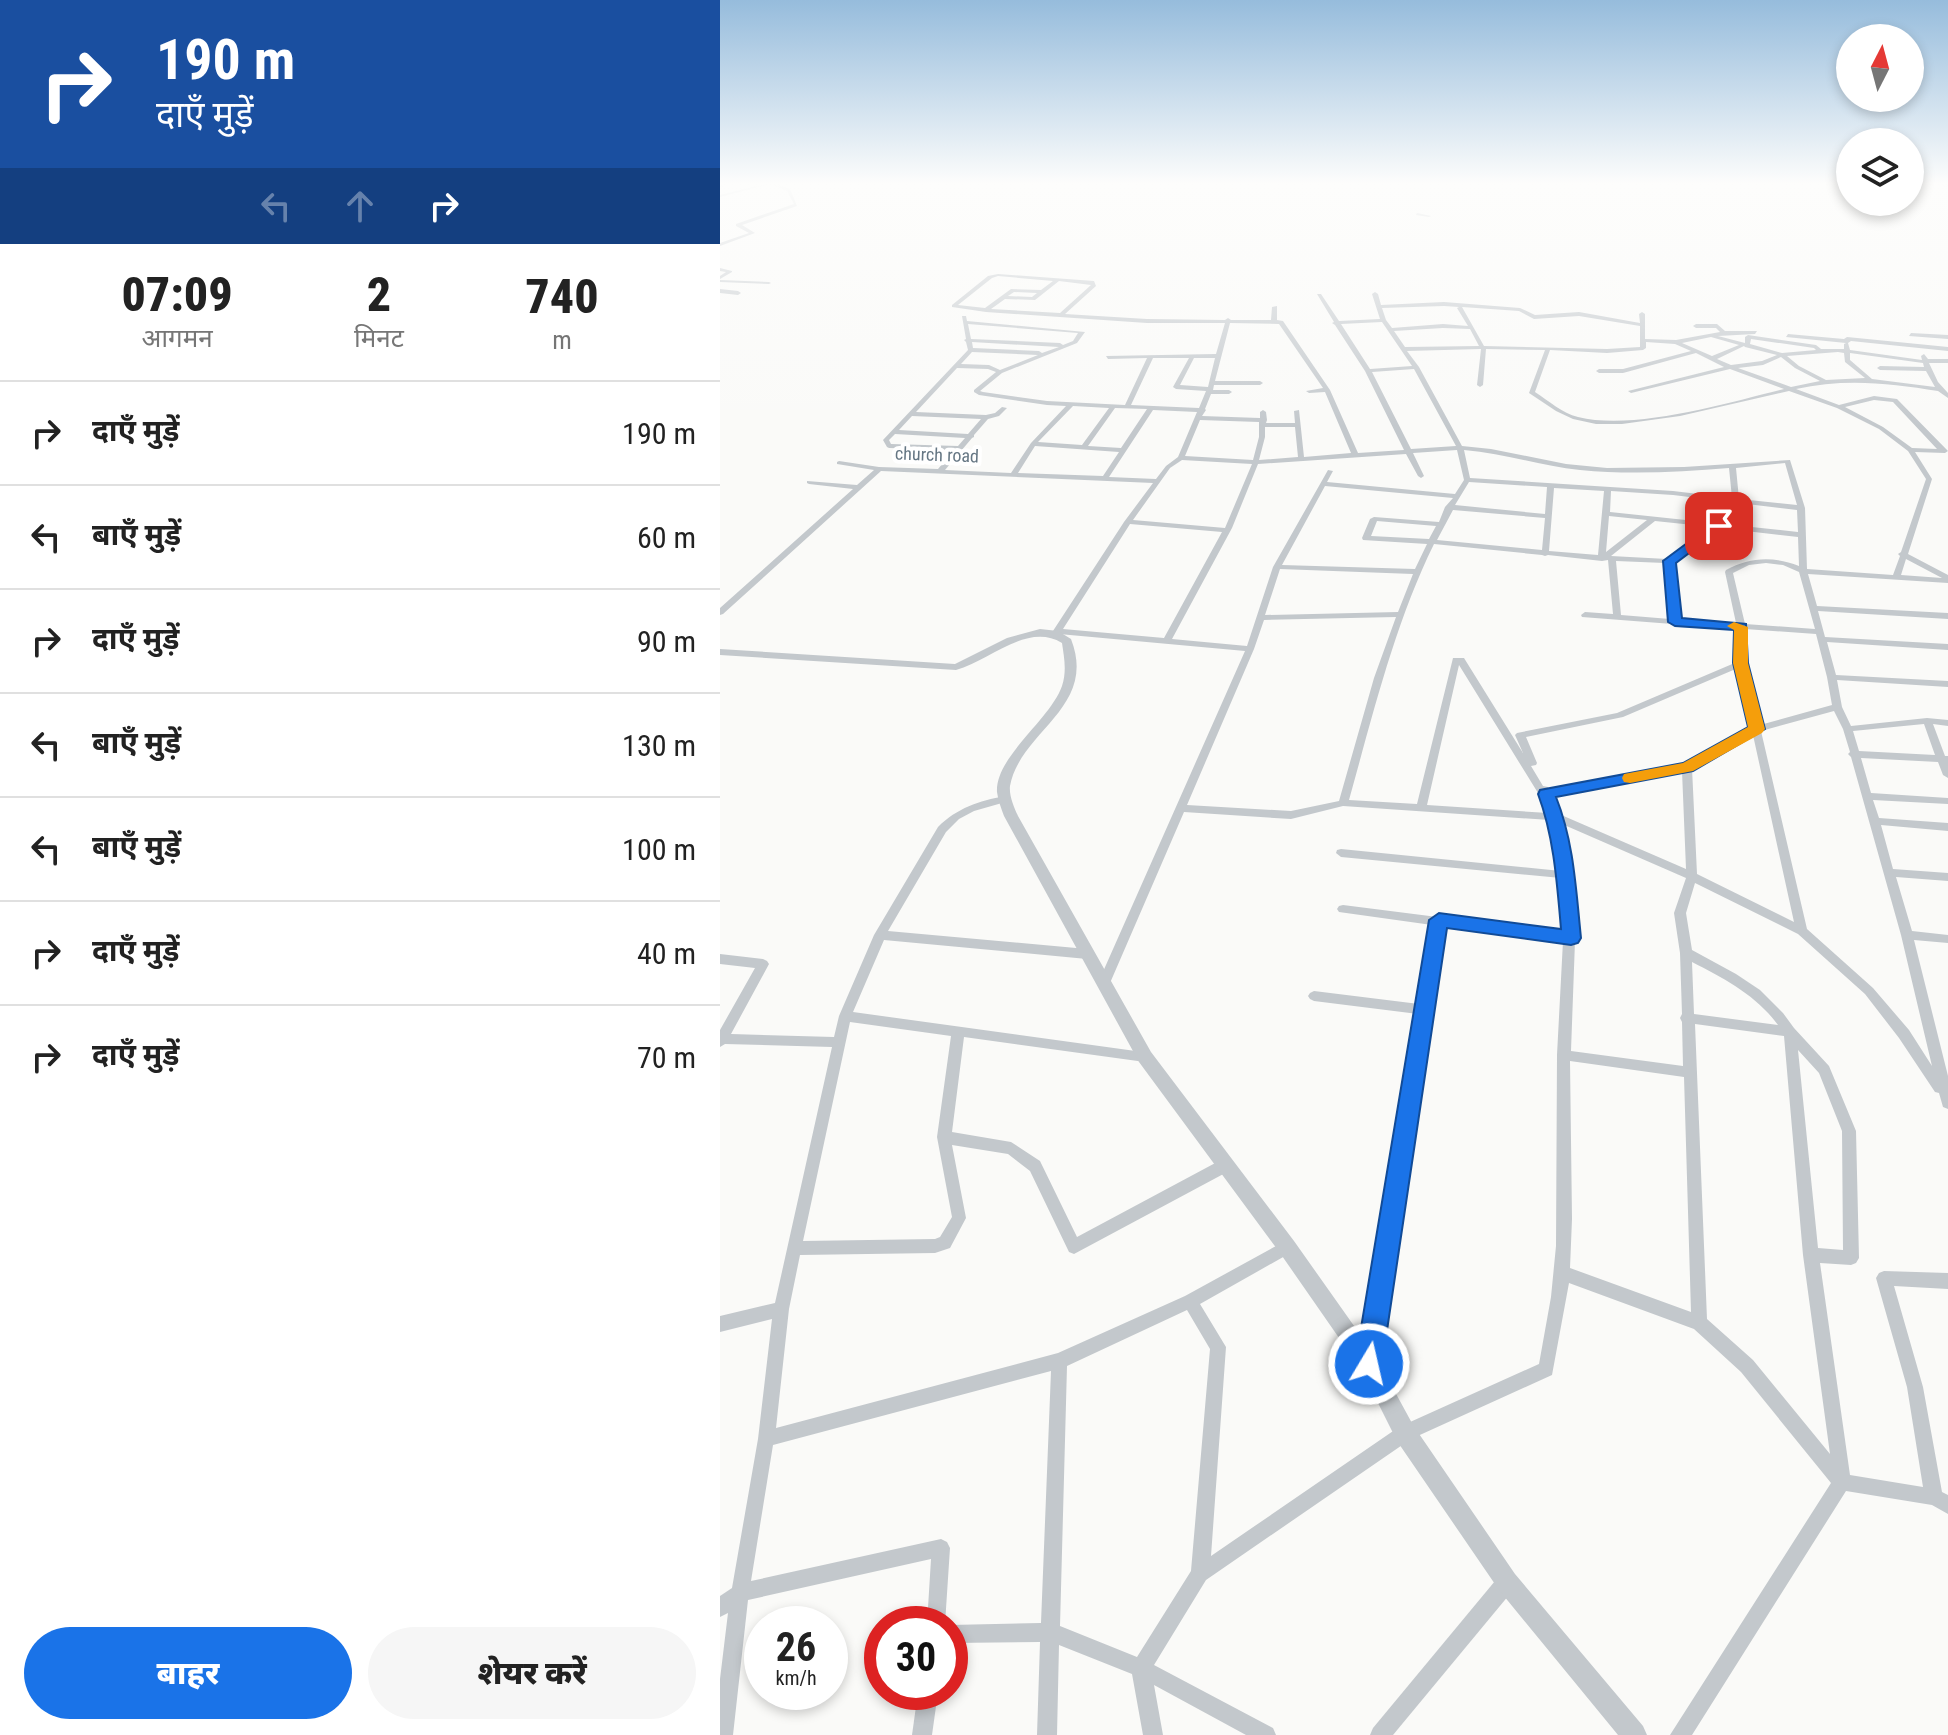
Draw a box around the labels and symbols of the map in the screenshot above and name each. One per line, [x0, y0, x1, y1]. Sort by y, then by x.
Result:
north arrow [1836, 24, 1924, 112]
street label: church road [895, 443, 979, 466]
pin [1685, 492, 1753, 560]
position arrow [1327, 1322, 1411, 1406]
speed limit sign: 30 [864, 1606, 968, 1710]

